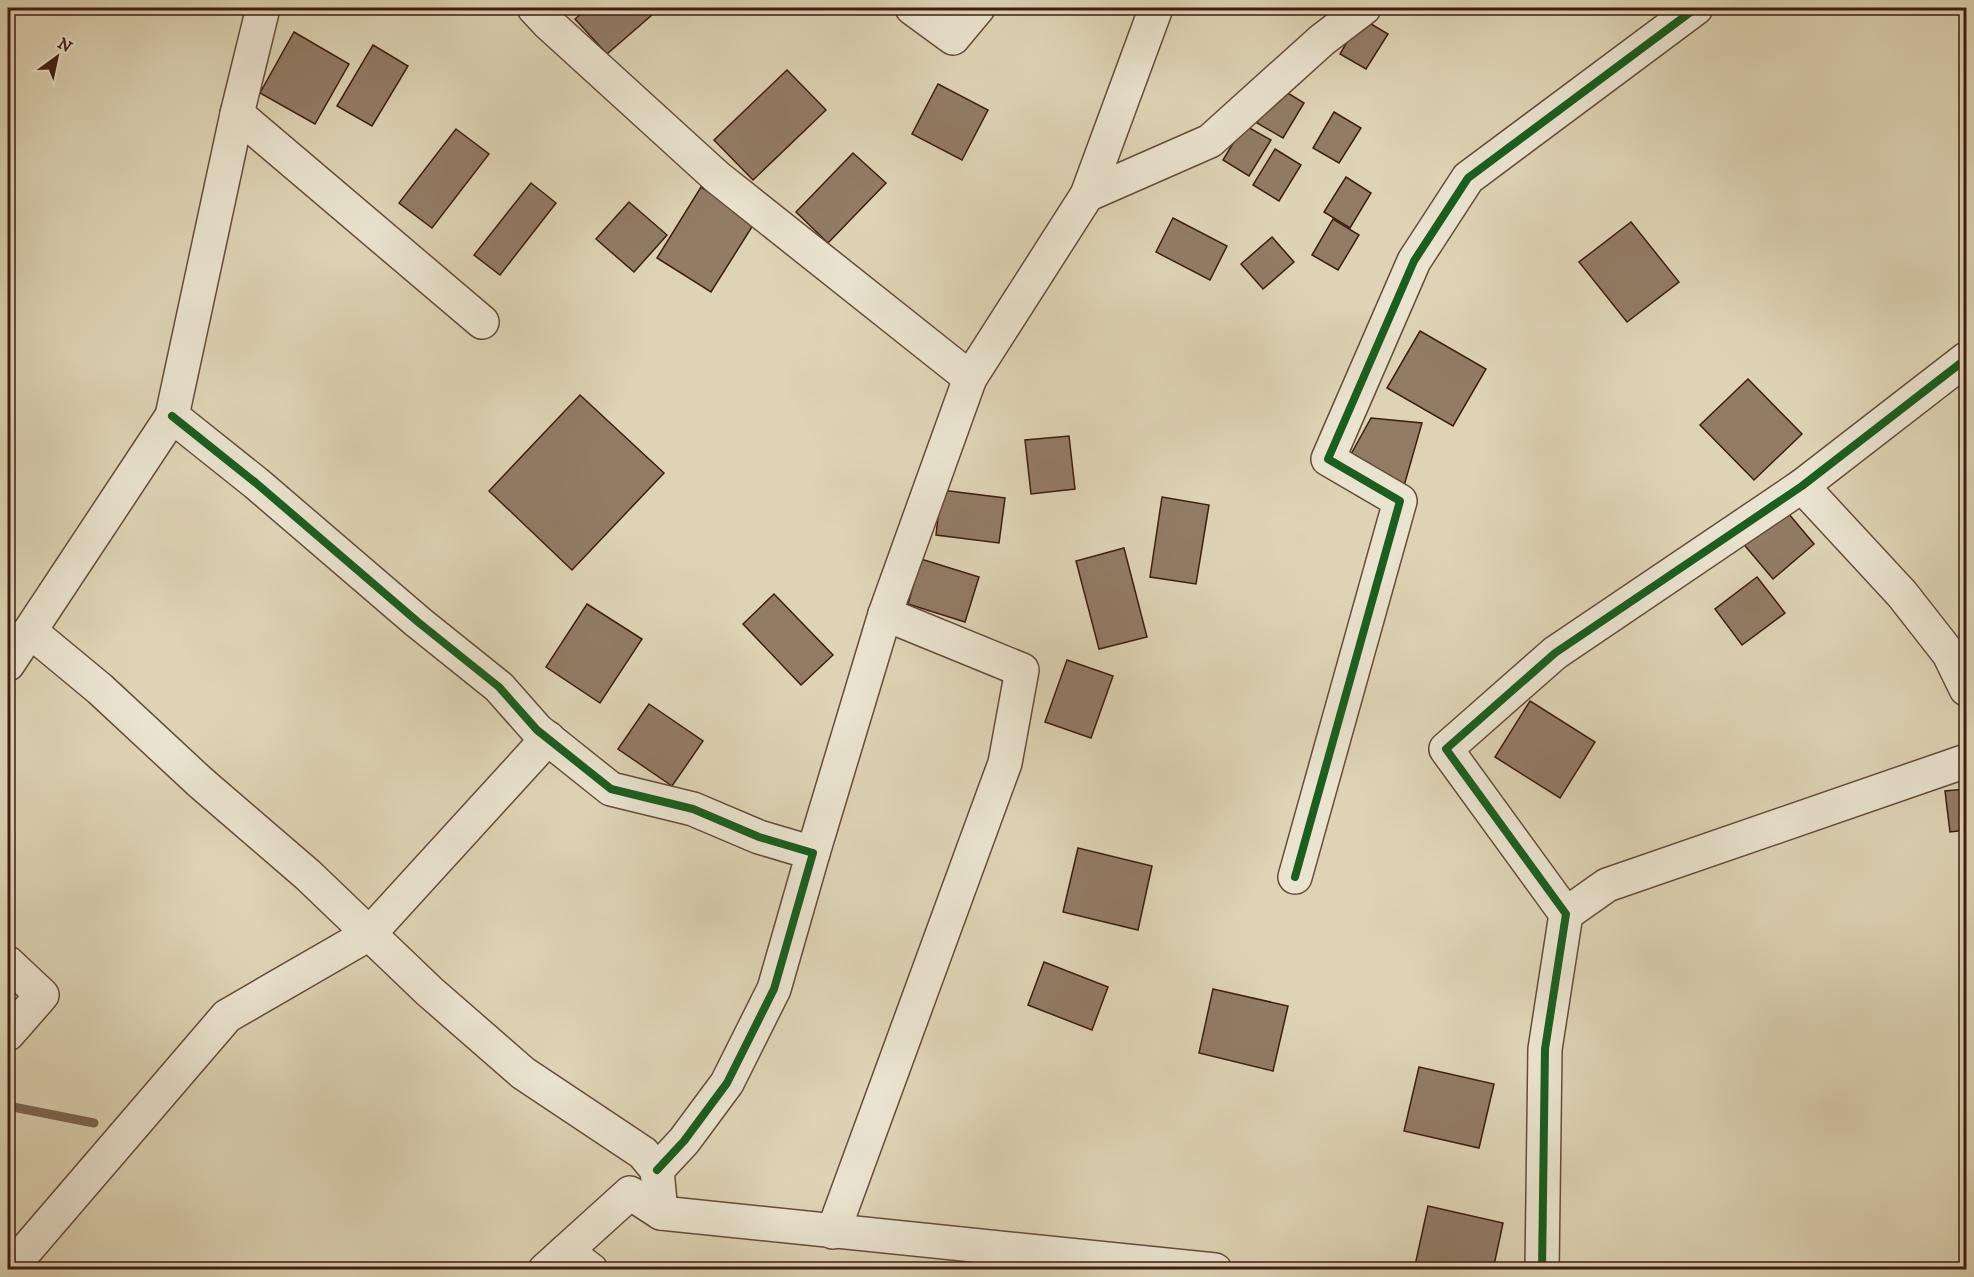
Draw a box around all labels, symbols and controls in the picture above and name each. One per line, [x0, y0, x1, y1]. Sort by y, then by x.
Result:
north arrow [27, 27, 87, 87]
text: N [54, 33, 76, 57]

